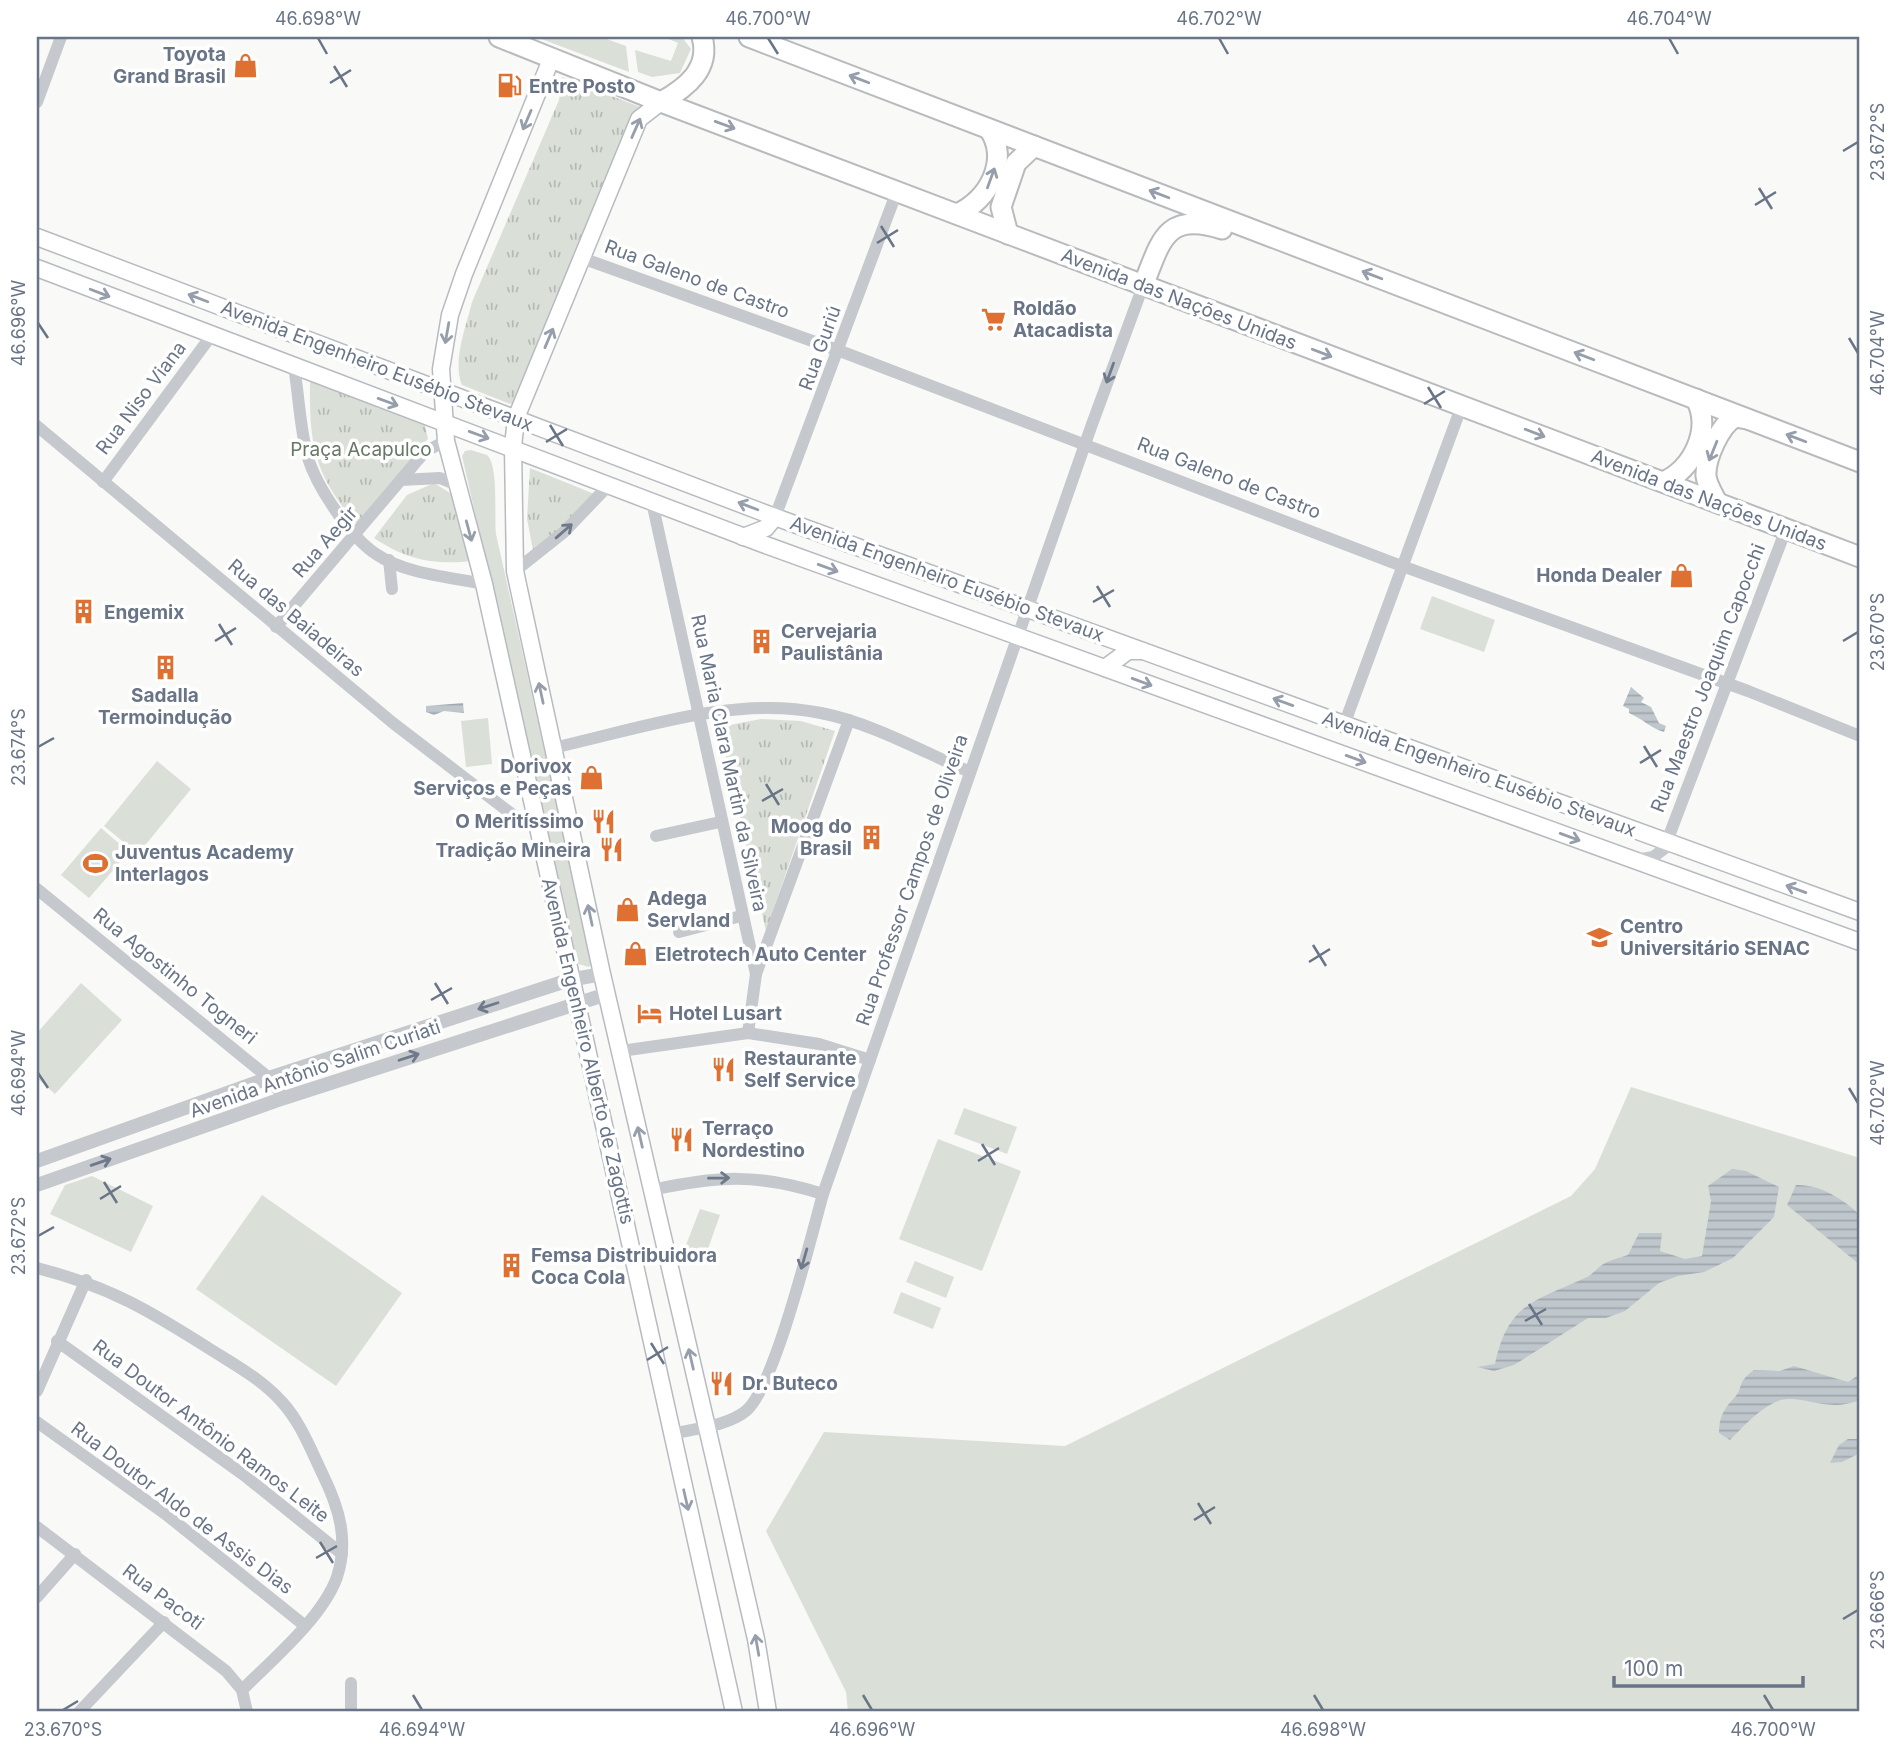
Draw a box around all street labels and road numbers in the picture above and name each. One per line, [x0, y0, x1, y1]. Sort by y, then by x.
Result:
street label: Rua Galeno de Castro [601, 235, 793, 323]
street label: Avenida das Nações Unidas [1058, 243, 1300, 355]
street label: Avenida Engenheiro Eusébio Stevaux [218, 296, 536, 436]
street label: Rua Guriú [794, 303, 846, 393]
street label: Rua Niso Viana [91, 337, 191, 459]
street label: Rua Galeno de Castro [1134, 432, 1324, 524]
street label: Avenida das Nações Unidas [1588, 444, 1830, 556]
street label: Rua Aegir [288, 502, 362, 582]
street label: Avenida Engenheiro Eusébio Stevaux [787, 511, 1107, 647]
street label: Rua Maestro Joaquim Capocchi [1646, 540, 1770, 816]
street label: Rua das Baiadeiras [223, 554, 369, 682]
street label: Rua Maria Clara Martin da Silveira [686, 612, 772, 914]
street label: Avenida Engenheiro Eusébio Stevaux [1319, 706, 1639, 842]
street label: Rua Professor Campos de Oliveira [851, 731, 973, 1029]
street label: Avenida Engenheiro Alberto de Zagottis [537, 876, 639, 1226]
street label: Rua Agostinho Togneri [89, 903, 261, 1049]
street label: Avenida Antônio Salim Curiati [187, 1015, 443, 1123]
street label: Rua Doutor Antônio Ramos Leite [88, 1335, 334, 1527]
street label: Rua Doutor Aldo de Assis Dias [66, 1417, 298, 1599]
street label: Rua Pacoti [118, 1559, 208, 1635]

